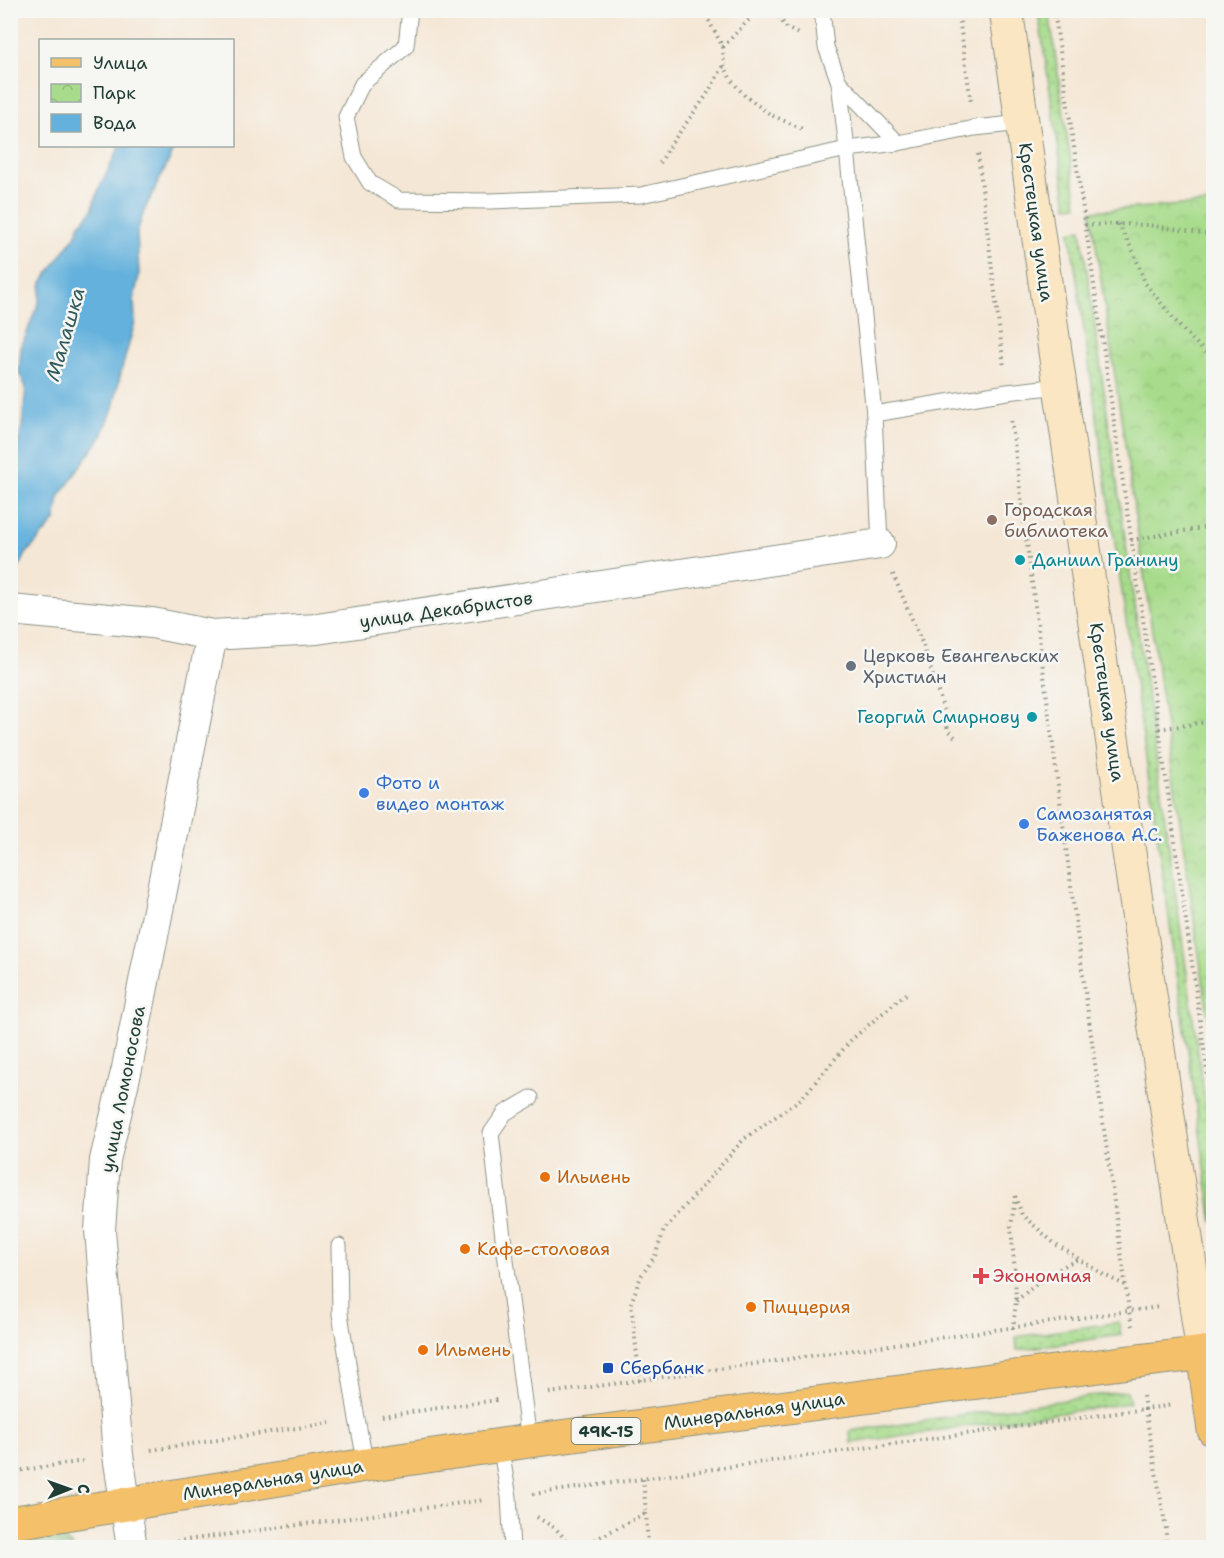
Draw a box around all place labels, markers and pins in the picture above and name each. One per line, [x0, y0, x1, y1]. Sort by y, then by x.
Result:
place label: Городская библиотека [1004, 498, 1108, 543]
marker: Городская библиотека [985, 513, 999, 527]
place label: Даниил Гранину [1032, 548, 1179, 572]
marker: Даниил Гранину [1013, 553, 1027, 567]
place label: Церковь Евангельских Христиан [863, 644, 1059, 689]
marker: Церковь Евангельских Христиан [844, 659, 858, 673]
place label: Георгий Смирнову [857, 705, 1020, 729]
marker: Георгий Смирнову [1025, 710, 1039, 724]
place label: Фото и видео монтаж [376, 771, 505, 816]
marker: Фото и видео монтаж [357, 786, 371, 800]
place label: Самозанятая Баженова А.С. [1036, 802, 1162, 847]
marker: Самозанятая Баженова А.С. [1017, 817, 1031, 831]
place label: Ильиень [557, 1165, 630, 1189]
marker: Ильиень [538, 1170, 552, 1184]
place label: Кафе-столовая [477, 1237, 610, 1261]
marker: Кафе-столовая [458, 1242, 472, 1256]
place label: Экономная [993, 1264, 1092, 1288]
marker: Экономная [974, 1269, 988, 1283]
place label: Пиццерия [763, 1295, 851, 1319]
marker: Пиццерия [744, 1300, 758, 1314]
place label: Ильмень [435, 1338, 511, 1362]
marker: Ильмень [416, 1343, 430, 1357]
place label: Сбербанк [620, 1356, 704, 1380]
marker: Сбербанк [601, 1361, 615, 1375]

